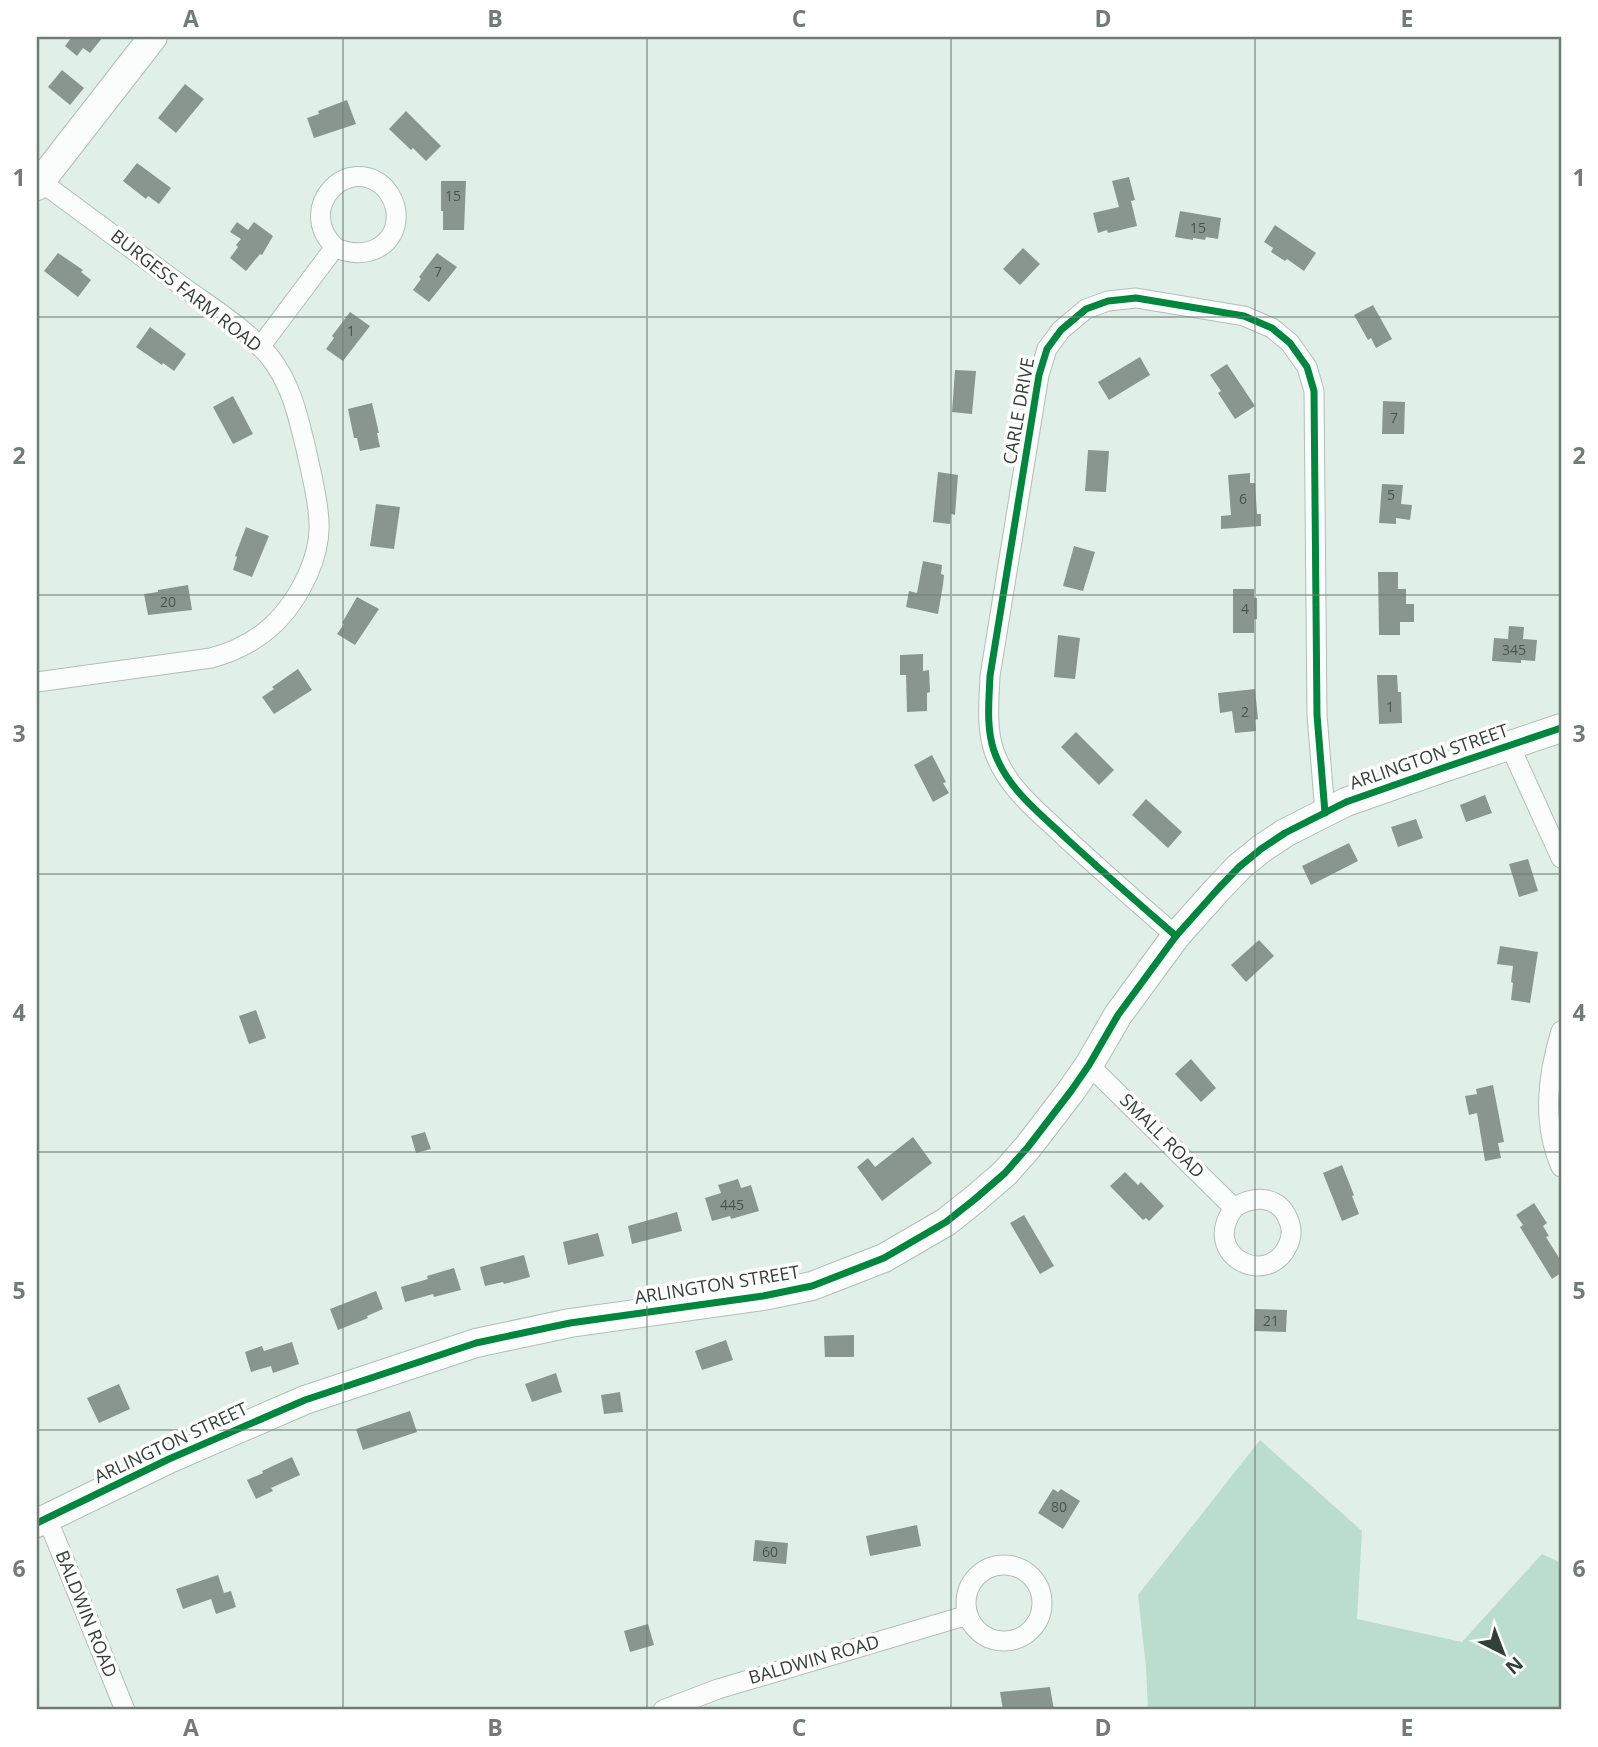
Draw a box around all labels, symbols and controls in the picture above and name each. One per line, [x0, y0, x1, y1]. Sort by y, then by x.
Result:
text: A [183, 2, 199, 34]
text: B [487, 2, 503, 34]
text: C [792, 2, 806, 34]
text: D [1094, 2, 1112, 34]
text: E [1401, 2, 1413, 34]
text: 1 [12, 161, 26, 193]
text: 1 [1572, 161, 1586, 193]
house number: 15 [445, 186, 461, 205]
house number: 15 [1190, 218, 1206, 237]
street label: BURGESS FARM ROAD [106, 224, 267, 357]
house number: 7 [434, 262, 442, 281]
house number: 1 [347, 321, 355, 340]
street label: CARLE DRIVE [997, 356, 1039, 466]
house number: 7 [1390, 408, 1398, 427]
text: 2 [12, 439, 26, 471]
text: 2 [1572, 439, 1586, 471]
house number: 5 [1387, 485, 1395, 504]
house number: 6 [1239, 489, 1247, 508]
house number: 20 [160, 592, 176, 611]
house number: 4 [1241, 599, 1249, 618]
house number: 345 [1502, 640, 1526, 659]
house number: 1 [1386, 697, 1394, 716]
house number: 2 [1241, 702, 1249, 721]
text: 3 [12, 717, 26, 749]
text: 3 [1572, 717, 1586, 749]
street label: ARLINGTON STREET [1346, 718, 1511, 795]
text: 4 [12, 996, 26, 1028]
text: 4 [1572, 996, 1586, 1028]
street label: SMALL ROAD [1115, 1088, 1210, 1183]
house number: 445 [720, 1195, 744, 1214]
street label: ARLINGTON STREET [633, 1259, 801, 1309]
text: 5 [12, 1274, 26, 1306]
text: 5 [1572, 1274, 1586, 1306]
house number: 21 [1263, 1311, 1279, 1330]
street label: ARLINGTON STREET [90, 1396, 251, 1488]
house number: 80 [1051, 1497, 1067, 1516]
house number: 60 [762, 1542, 778, 1561]
street label: BALDWIN ROAD [51, 1547, 123, 1681]
text: 6 [12, 1552, 26, 1584]
text: 6 [1572, 1552, 1586, 1584]
north arrow [1468, 1618, 1538, 1688]
street label: BALDWIN ROAD [746, 1629, 882, 1689]
text: N [1500, 1651, 1529, 1680]
text: A [183, 1711, 199, 1743]
text: B [487, 1711, 503, 1743]
text: C [792, 1711, 806, 1743]
text: D [1094, 1711, 1112, 1743]
text: E [1401, 1711, 1413, 1743]

